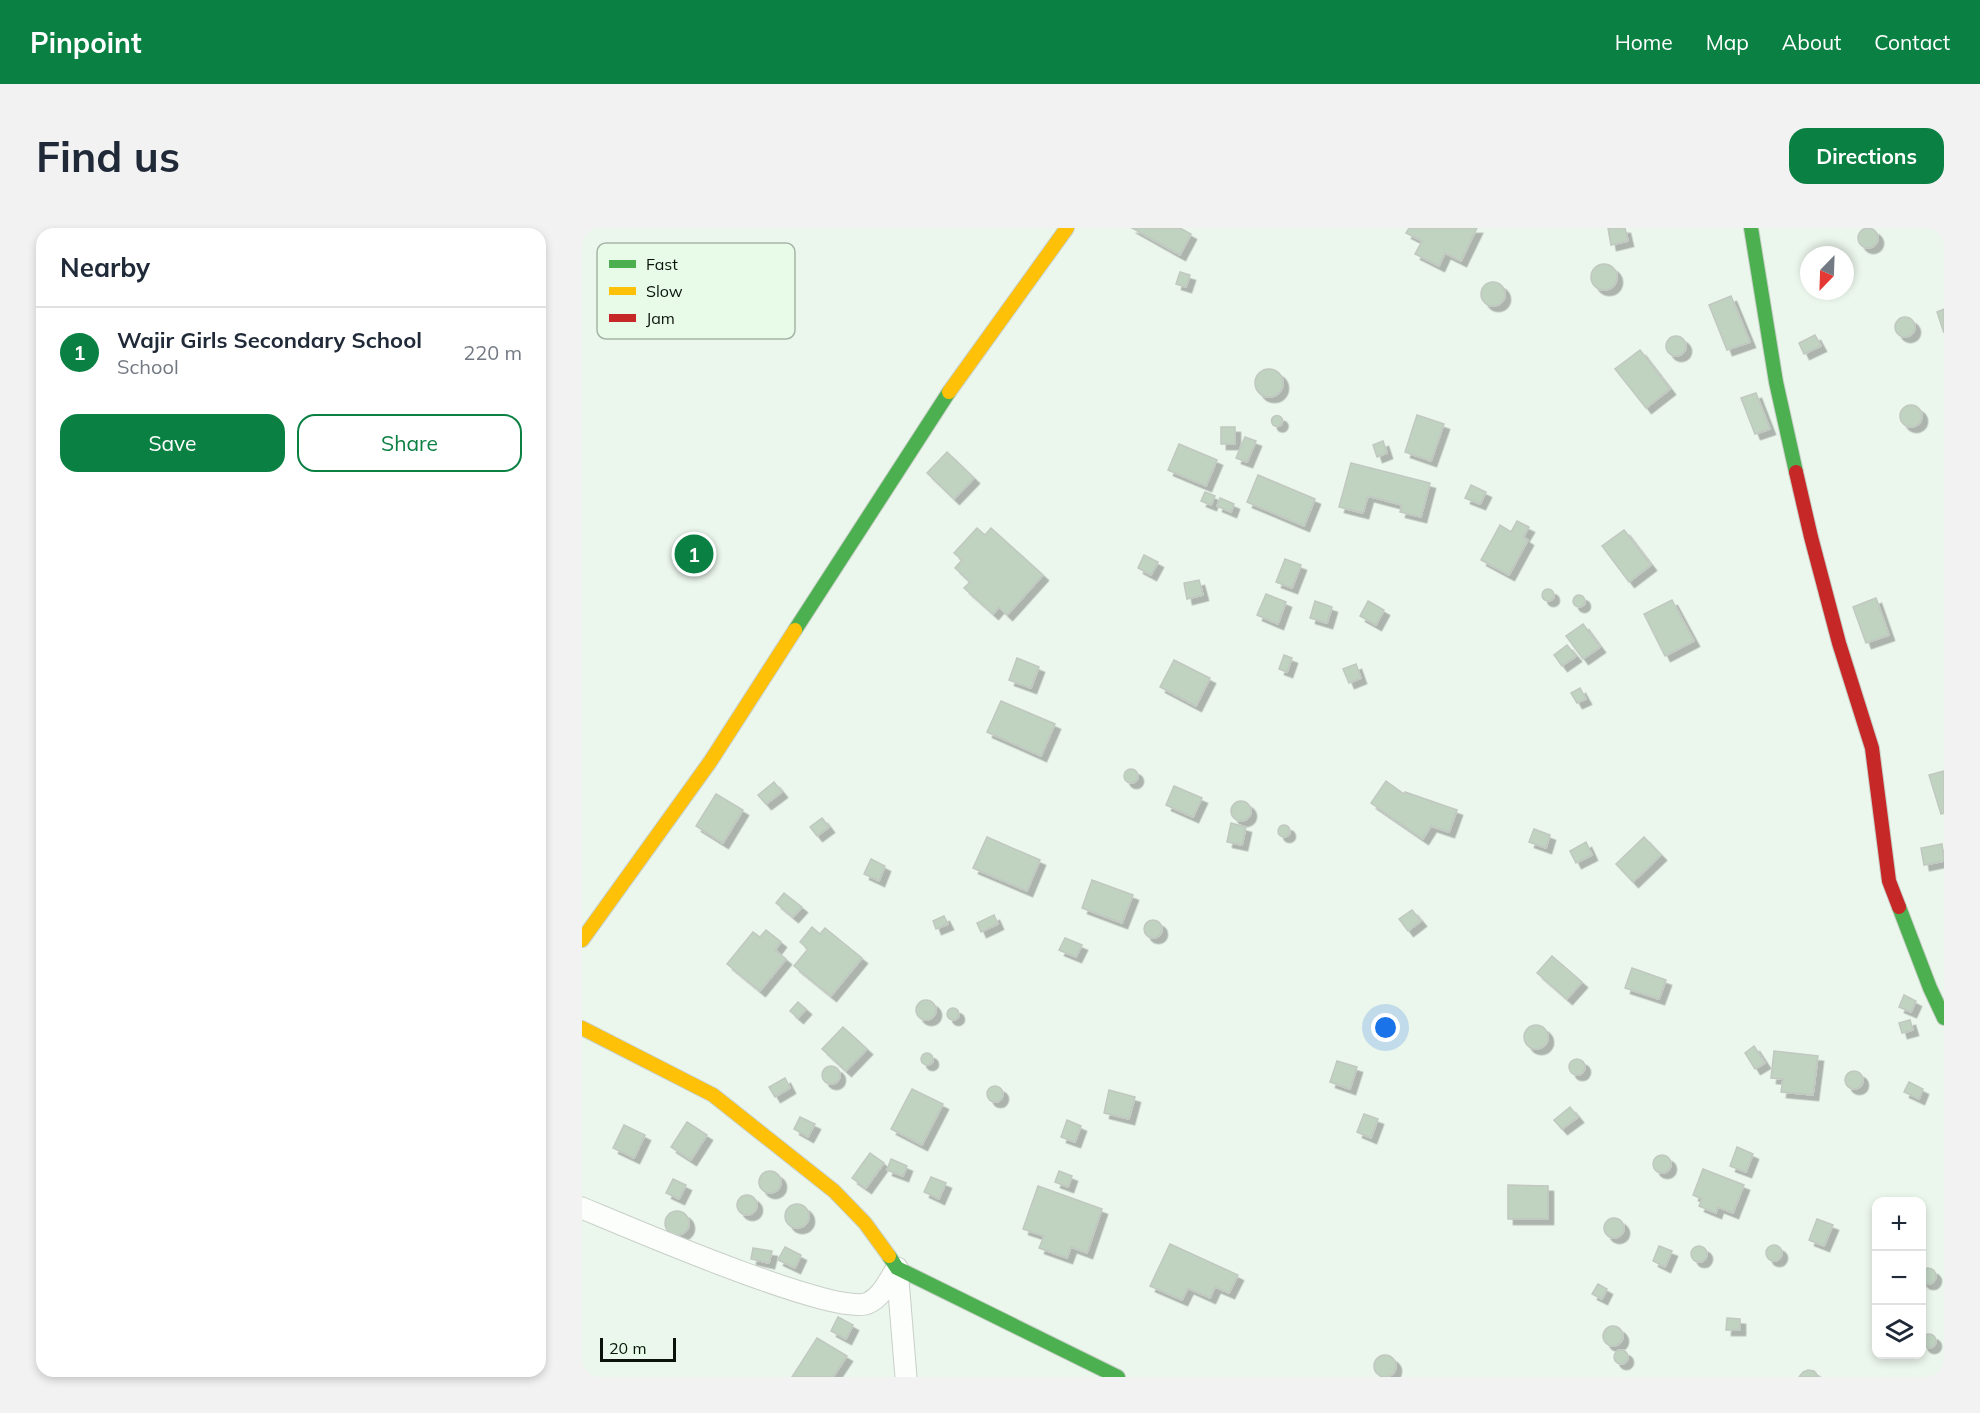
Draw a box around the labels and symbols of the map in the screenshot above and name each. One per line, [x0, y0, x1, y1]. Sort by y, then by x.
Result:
legend [597, 243, 795, 339]
north arrow [1800, 246, 1854, 300]
text: Fast [646, 254, 678, 274]
text: Slow [646, 281, 683, 301]
text: Jam [646, 308, 675, 328]
pin: 1 [674, 532, 714, 576]
your location [1371, 1013, 1400, 1042]
scale bar [600, 1335, 676, 1362]

